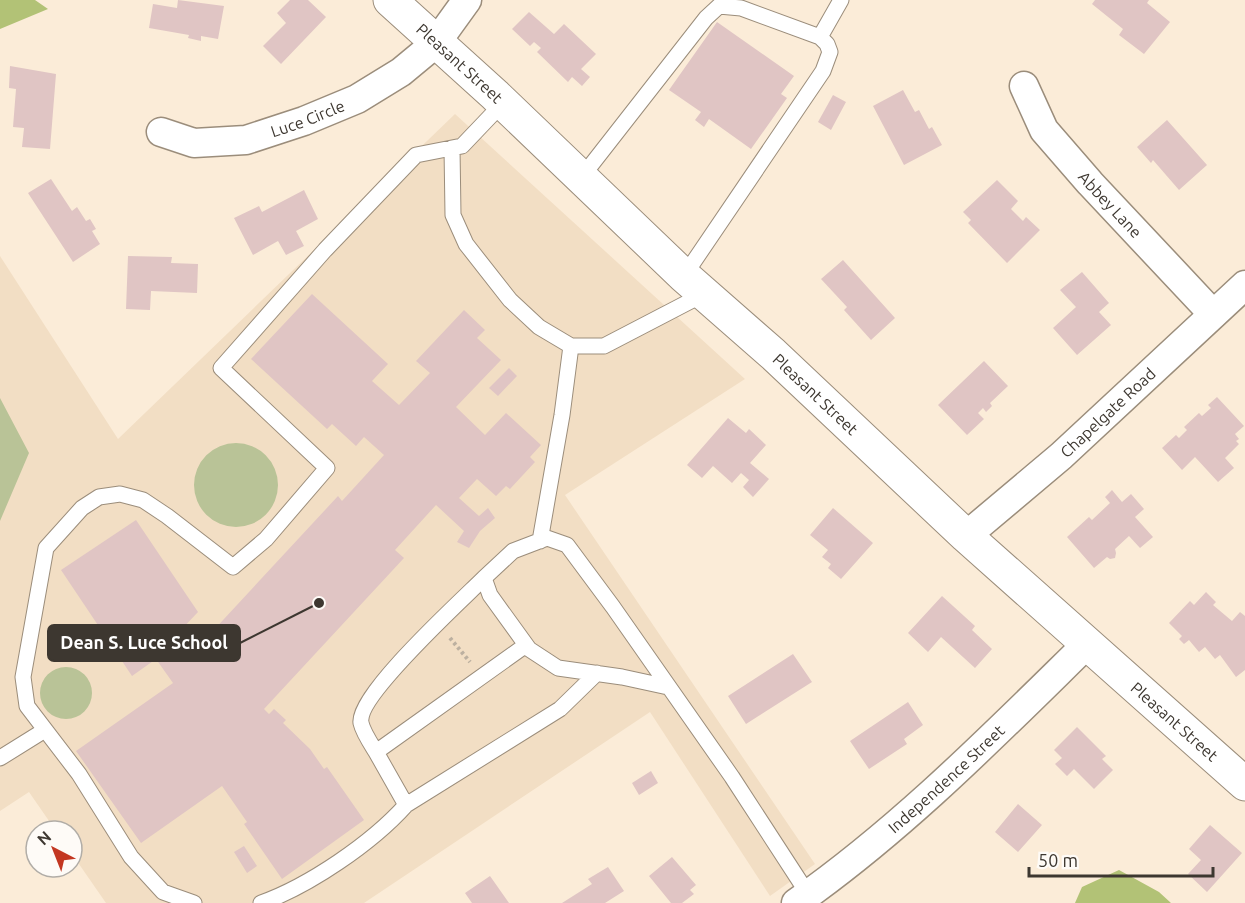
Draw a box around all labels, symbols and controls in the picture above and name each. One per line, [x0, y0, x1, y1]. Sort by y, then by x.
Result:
street label: Pleasant Street [413, 20, 507, 107]
street label: Luce Circle [268, 96, 347, 140]
street label: Abbey Lane [1075, 168, 1145, 241]
street label: Pleasant Street [769, 350, 862, 439]
street label: Chapelgate Road [1057, 364, 1159, 461]
callout: Dean S. Luce School [48, 625, 240, 661]
text: Dean S. Luce School [60, 632, 228, 652]
street label: Pleasant Street [1128, 678, 1222, 765]
street label: Independence Street [884, 721, 1008, 836]
north arrow [24, 819, 84, 879]
text: N [34, 827, 54, 849]
scale bar [1029, 840, 1214, 878]
text: 50 m [1038, 850, 1078, 870]

